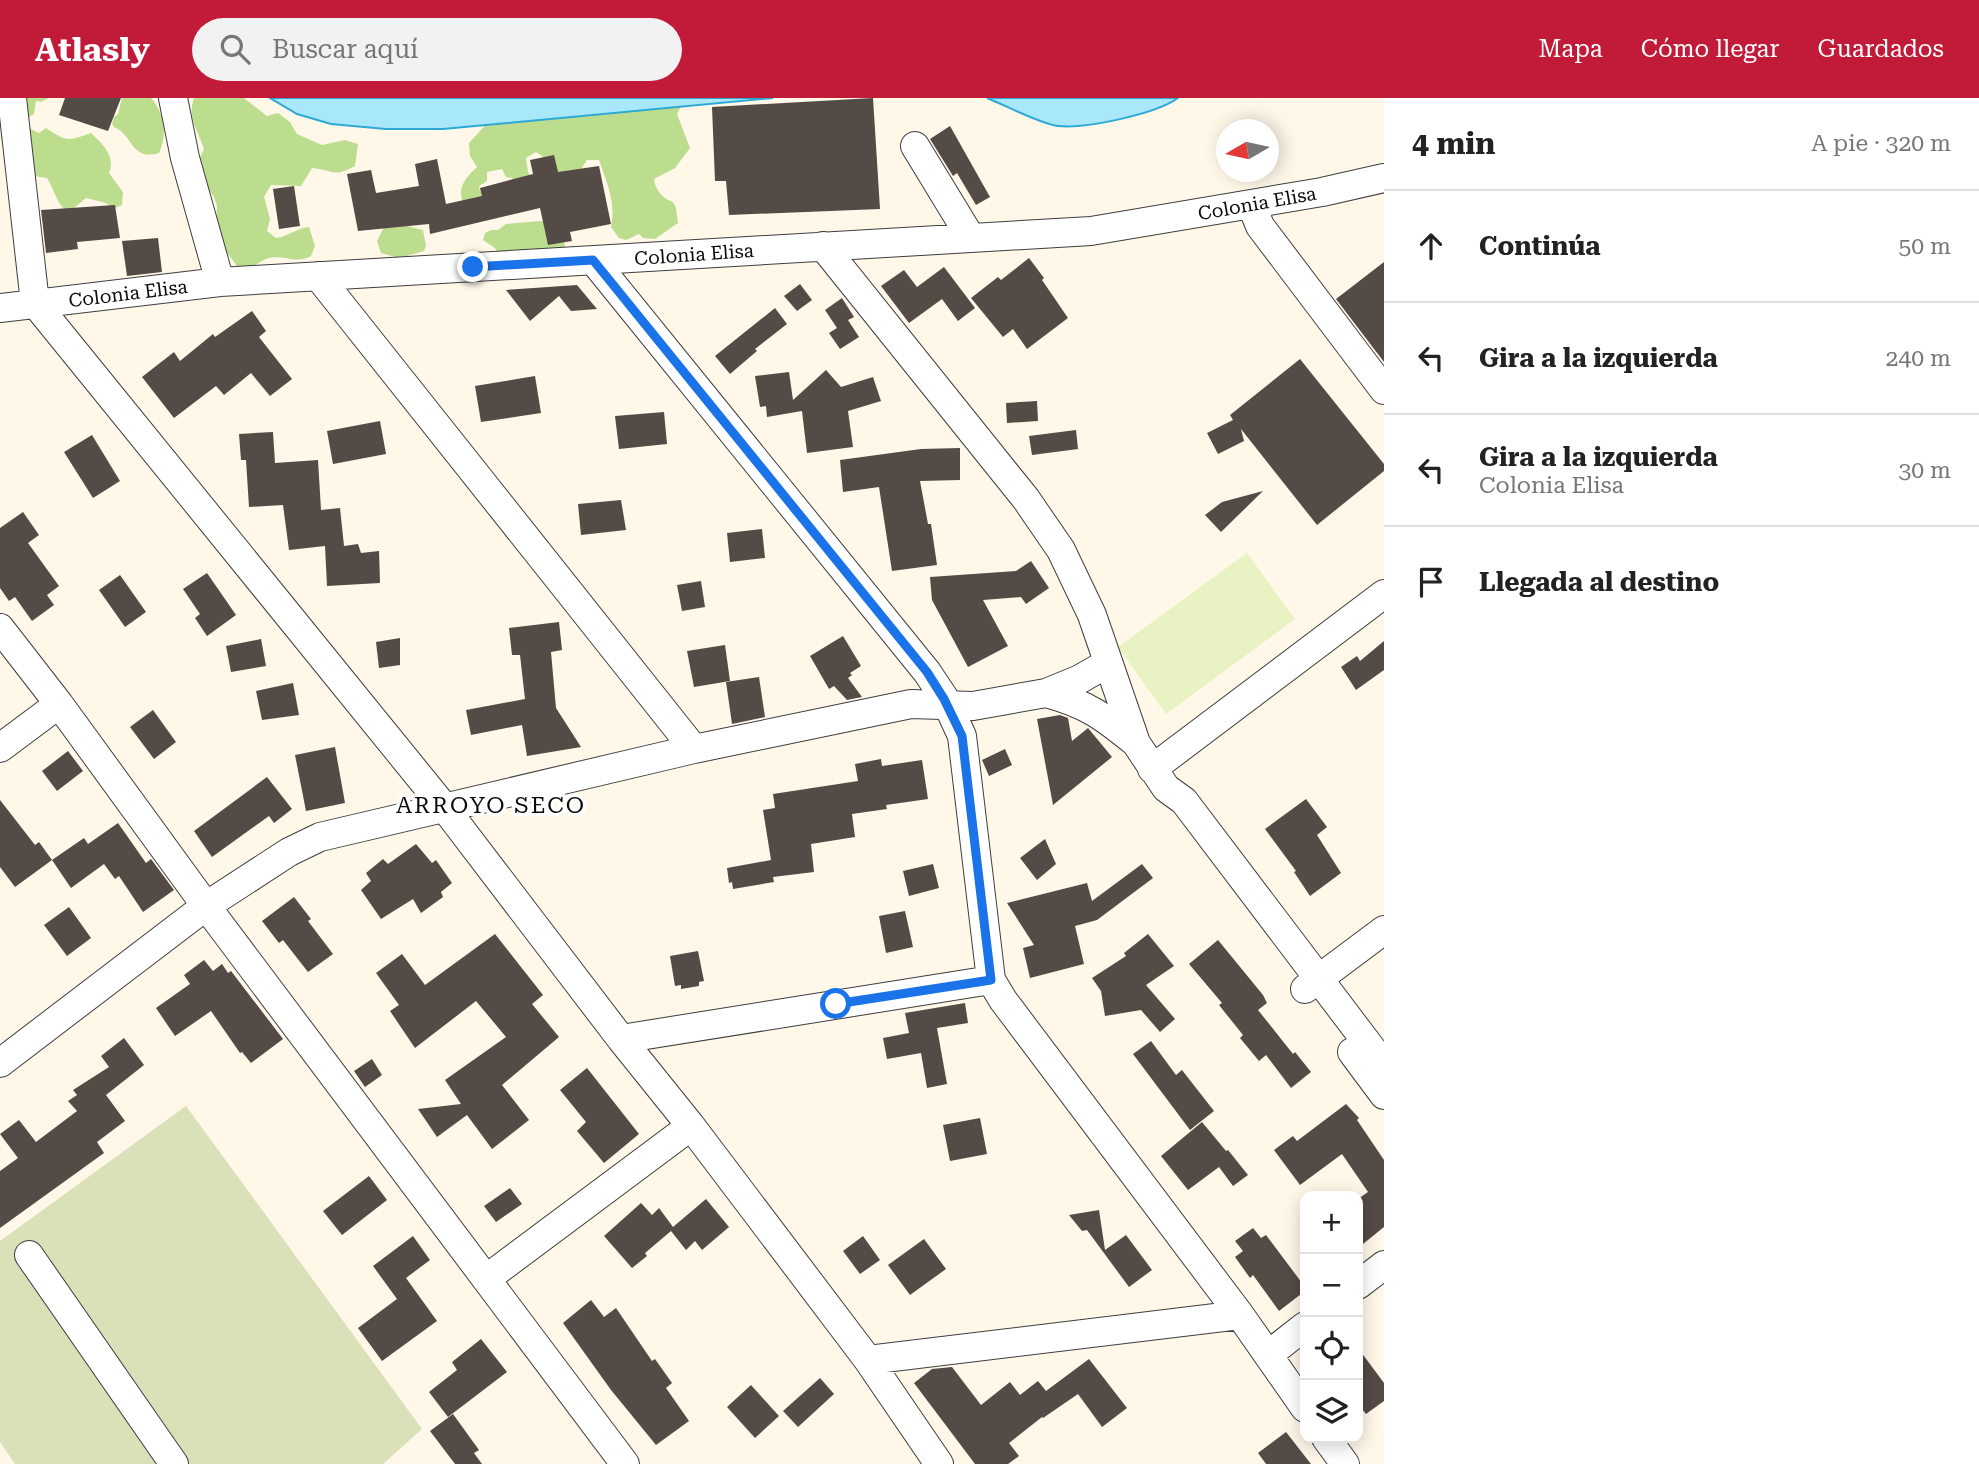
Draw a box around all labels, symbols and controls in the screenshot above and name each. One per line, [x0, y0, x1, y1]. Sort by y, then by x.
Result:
search box [192, 18, 682, 81]
text: Atlasly [35, 30, 150, 69]
icon: search [216, 30, 254, 68]
text: Buscar aquí [272, 34, 418, 64]
text: Mapa [1539, 35, 1603, 63]
text: Cómo llegar [1641, 35, 1779, 63]
text: Guardados [1817, 35, 1944, 63]
north arrow [1216, 119, 1279, 182]
text: 4 min [1412, 126, 1495, 161]
text: A pie · 320 m [1811, 130, 1951, 157]
street label: Colonia Elisa [1196, 182, 1319, 225]
icon: ahead [1412, 227, 1450, 265]
text: Continúa [1479, 231, 1601, 261]
text: 50 m [1898, 233, 1951, 260]
street label: Colonia Elisa [633, 239, 755, 270]
route end [457, 251, 488, 282]
street label: Colonia Elisa [67, 275, 190, 312]
icon: left [1412, 339, 1450, 377]
text: Gira a la izquierda [1479, 343, 1718, 373]
text: 240 m [1886, 345, 1951, 372]
text: Gira a la izquierda [1479, 442, 1718, 472]
icon: left [1412, 451, 1450, 489]
text: 30 m [1898, 457, 1951, 484]
text: Colonia Elisa [1479, 472, 1624, 499]
icon: arrive [1412, 563, 1450, 601]
text: Llegada al destino [1479, 567, 1719, 597]
district label: ARROYO SECO [396, 792, 586, 819]
route start [820, 988, 851, 1019]
map controls [1300, 1191, 1363, 1443]
button: + [1300, 1191, 1363, 1254]
button: − [1300, 1254, 1363, 1317]
button: locate [1300, 1317, 1363, 1380]
button: layers [1300, 1380, 1363, 1443]

